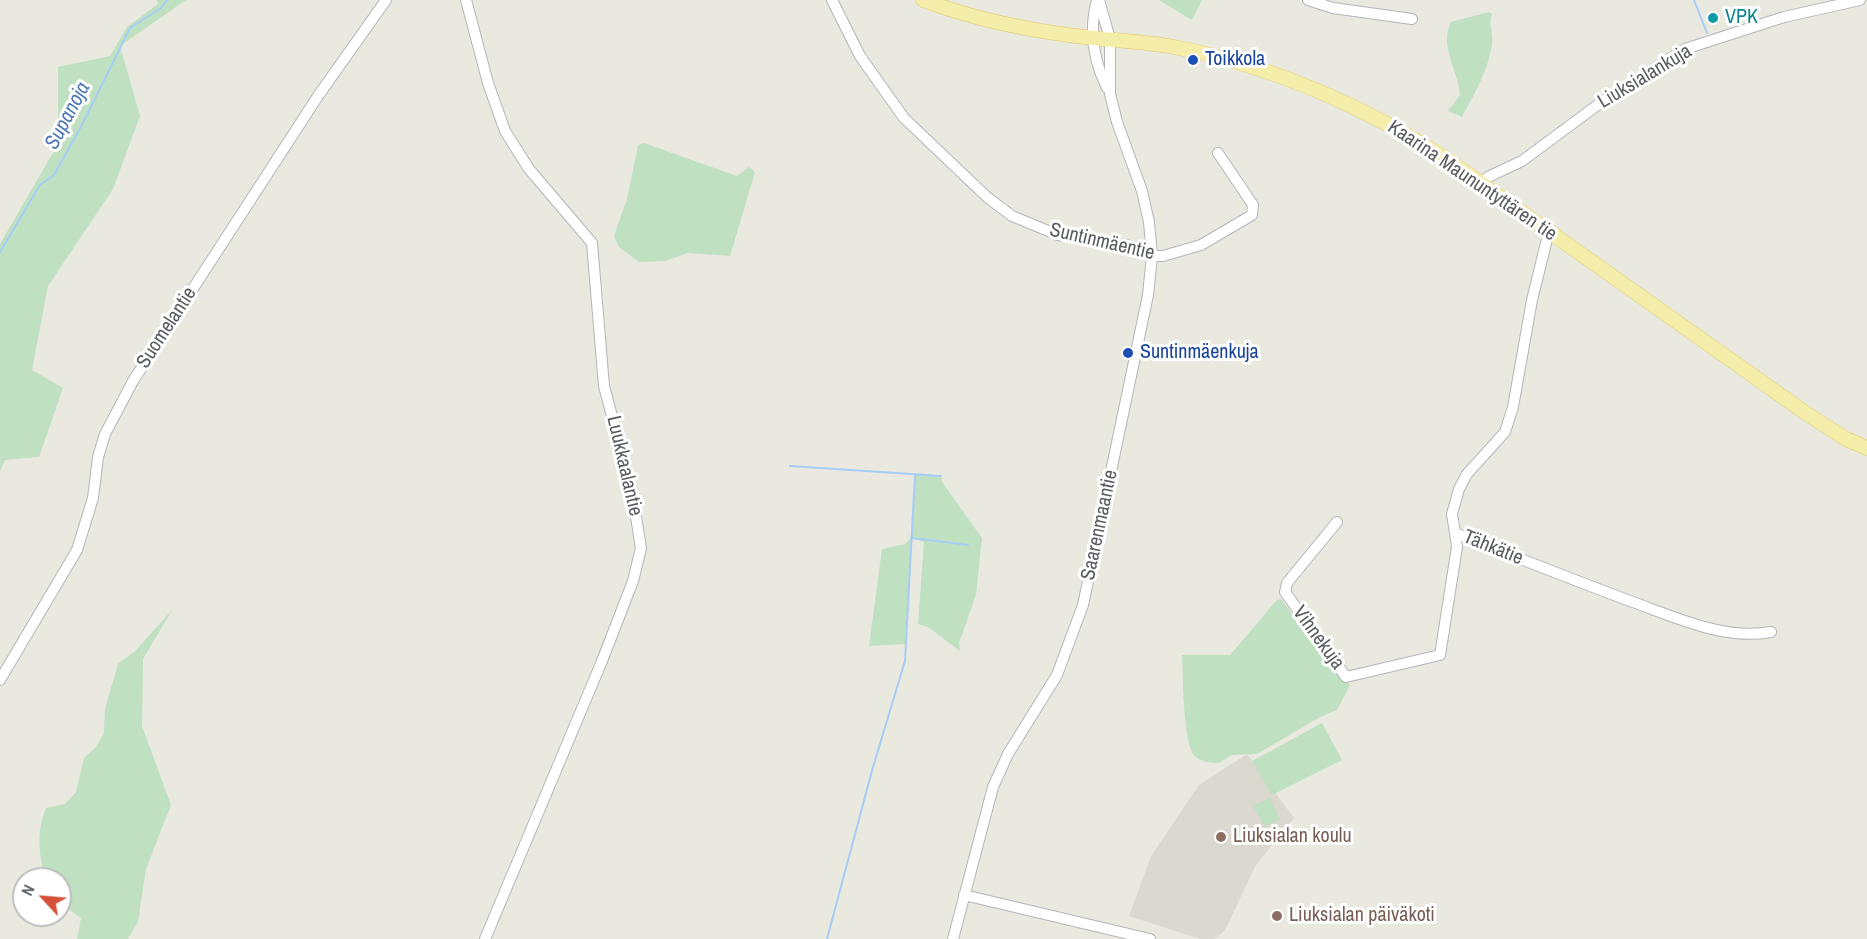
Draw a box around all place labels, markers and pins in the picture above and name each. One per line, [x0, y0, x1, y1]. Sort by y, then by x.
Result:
place label: VPK [1725, 6, 1758, 30]
marker: VPK [1706, 11, 1720, 25]
place label: Toikkola [1205, 48, 1265, 72]
marker: Toikkola [1186, 53, 1200, 67]
place label: Suntinmäenkuja [1140, 341, 1259, 365]
marker: Suntinmäenkuja [1121, 346, 1135, 360]
place label: Liuksialan koulu [1233, 825, 1352, 849]
marker: Liuksialan koulu [1214, 830, 1228, 844]
place label: Liuksialan päiväkoti [1289, 904, 1435, 928]
marker: Liuksialan päiväkoti [1270, 909, 1284, 923]

